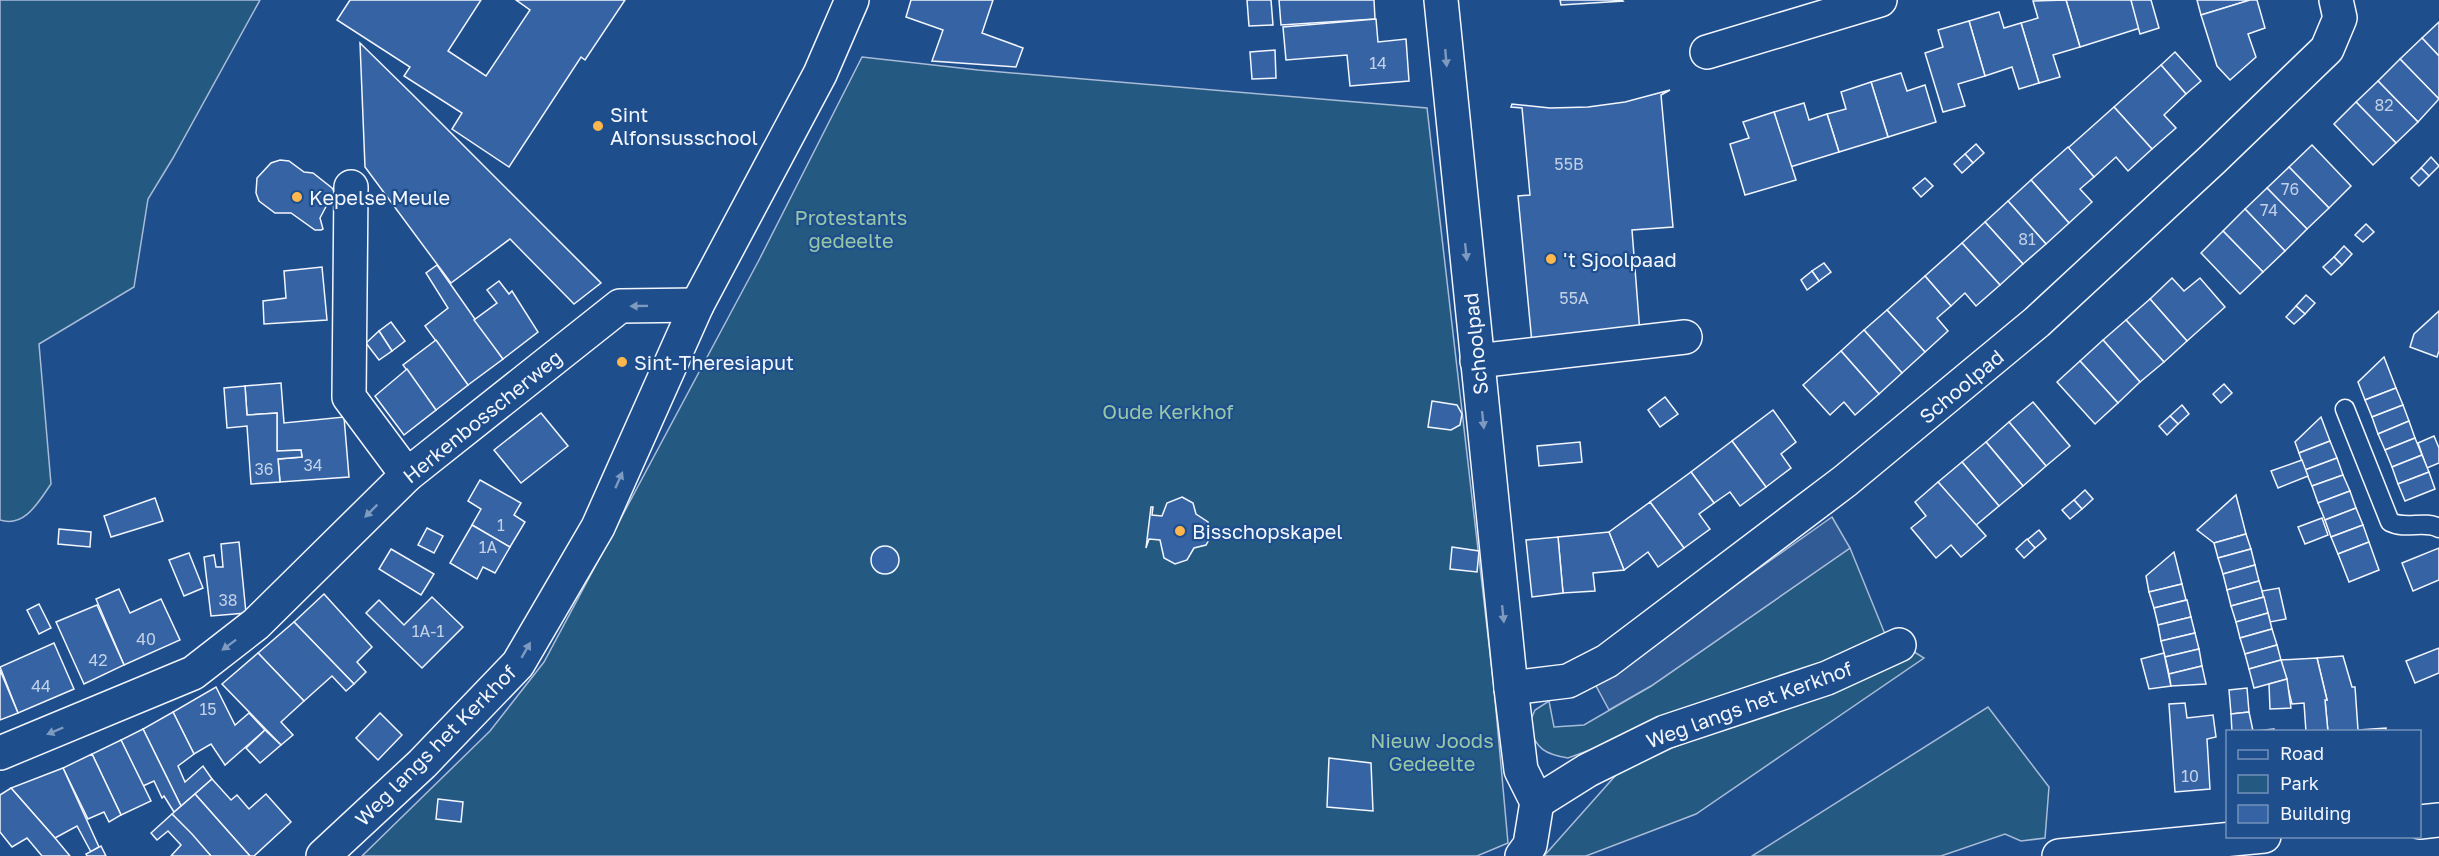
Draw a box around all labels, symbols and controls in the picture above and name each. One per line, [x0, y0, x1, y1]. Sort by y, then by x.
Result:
one-way arrow [1441, 49, 1451, 68]
house number: 14 [1369, 53, 1387, 73]
house number: 82 [2374, 95, 2394, 115]
place label: Sint Alfonsusschool [610, 102, 758, 149]
marker: Sint Alfonsusschool [591, 119, 605, 133]
house number: 55B [1554, 154, 1584, 174]
house number: 76 [2281, 179, 2299, 199]
place label: Kepelse Meule [309, 185, 450, 209]
marker: Kepelse Meule [290, 190, 304, 204]
house number: 74 [2260, 200, 2278, 220]
park label: Protestants gedeelte [795, 205, 907, 252]
house number: 81 [2018, 229, 2036, 249]
one-way arrow [1461, 243, 1470, 262]
place label: 't Sjoolpaad [1563, 247, 1677, 271]
marker: 't Sjoolpaad [1544, 252, 1558, 266]
house number: 55A [1559, 288, 1589, 308]
street label: Schoolpad [1458, 292, 1492, 396]
one-way arrow [629, 301, 648, 310]
street label: Herkenbosscherweg [398, 344, 566, 488]
street label: Schoolpad [1914, 344, 2008, 428]
place label: Sint-Theresiaput [634, 350, 794, 374]
marker: Sint-Theresiaput [615, 355, 629, 369]
park label: Oude Kerkhof [1102, 399, 1234, 423]
one-way arrow [1478, 410, 1488, 429]
house number: 34 [303, 455, 323, 475]
house number: 36 [254, 459, 274, 479]
one-way arrow [614, 470, 624, 488]
one-way arrow [364, 504, 378, 518]
house number: 1 [497, 515, 505, 535]
place label: Bisschopskapel [1192, 519, 1343, 543]
marker: Bisschopskapel [1173, 524, 1187, 538]
house number: 1A [479, 537, 498, 557]
house number: 38 [218, 590, 238, 610]
one-way arrow [1498, 604, 1508, 623]
house number: 1A-1 [412, 621, 444, 641]
house number: 40 [136, 629, 156, 649]
one-way arrow [221, 639, 237, 651]
one-way arrow [520, 642, 531, 658]
house number: 42 [88, 650, 108, 670]
street label: Weg langs het Kerkhof [1643, 656, 1855, 752]
street label: Weg langs het Kerkhof [350, 660, 520, 830]
house number: 44 [31, 676, 51, 696]
house number: 15 [199, 699, 217, 719]
one-way arrow [46, 726, 64, 736]
park label: Nieuw Joods Gedeelte [1370, 728, 1494, 775]
legend [2226, 730, 2421, 838]
text: Road [2280, 742, 2324, 764]
house number: 10 [2181, 766, 2199, 786]
text: Park [2280, 772, 2319, 794]
text: Building [2280, 802, 2351, 824]

